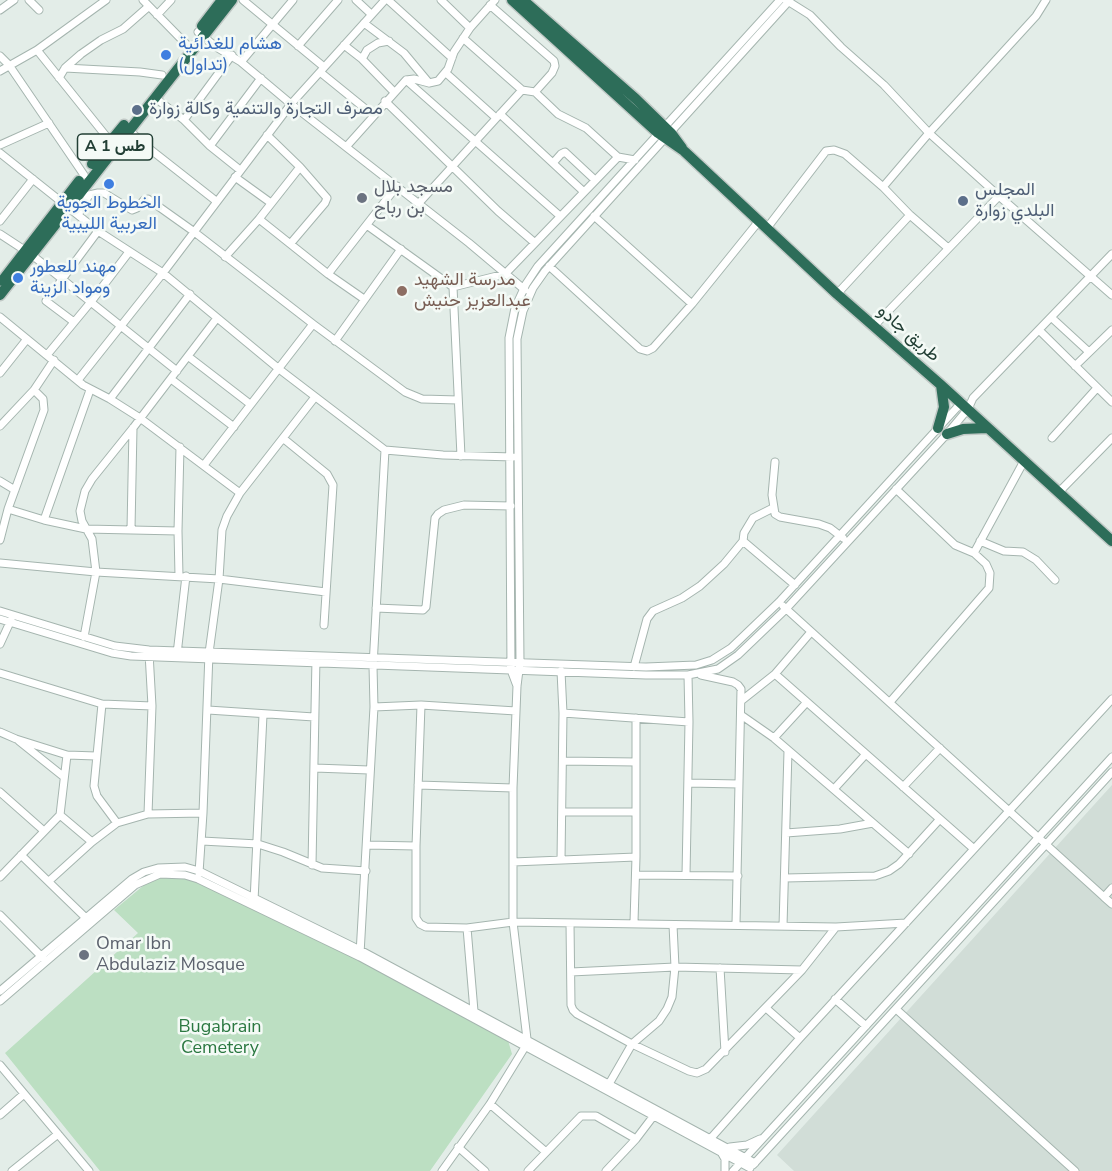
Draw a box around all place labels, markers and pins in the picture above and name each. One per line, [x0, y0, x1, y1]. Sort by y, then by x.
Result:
place label: هشام للغدائية (تداول) [178, 34, 282, 76]
marker: هشام للغدائية (تداول) [159, 48, 173, 62]
place label: مصرف التجارة والتنمية وكالة زوارة [149, 99, 383, 121]
marker: مصرف التجارة والتنمية وكالة زوارة [130, 103, 144, 117]
marker: الخطوط الجوية العربية الليبية [102, 177, 116, 191]
place label: مسجد بلال بن رباح [374, 177, 453, 219]
place label: المجلس البلدي زوارة [975, 180, 1054, 222]
marker: مسجد بلال بن رباح [355, 191, 369, 205]
place label: الخطوط الجوية العربية الليبية [57, 193, 161, 236]
marker: المجلس البلدي زوارة [956, 194, 970, 208]
place label: مهند للعطور ومواد الزينة [30, 257, 116, 300]
place label: مدرسة الشهيد عبدالعزيز حنيش [414, 270, 531, 312]
marker: مهند للعطور ومواد الزينة [11, 271, 25, 285]
marker: مدرسة الشهيد عبدالعزيز حنيش [395, 284, 409, 298]
place label: Omar Ibn Abdulaziz Mosque [96, 934, 245, 976]
marker: Omar Ibn Abdulaziz Mosque [77, 948, 91, 962]

